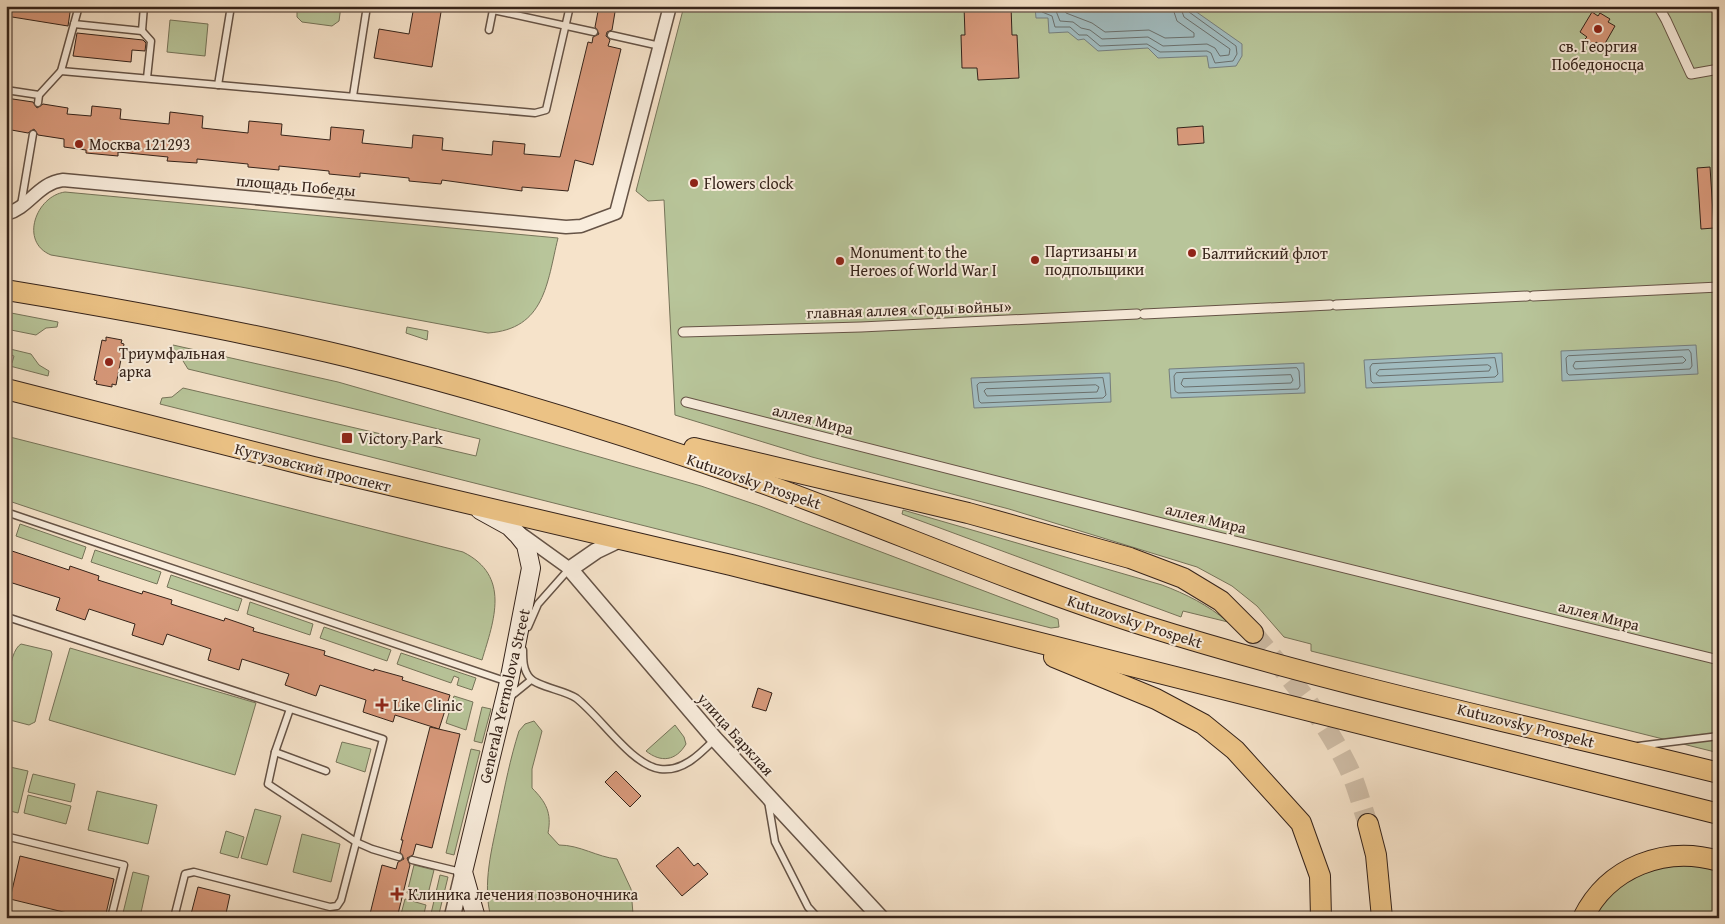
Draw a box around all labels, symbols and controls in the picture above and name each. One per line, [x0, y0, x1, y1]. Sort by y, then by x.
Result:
marker: св. Георгия Победоносца [1592, 23, 1604, 35]
place label: св. Георгия Победоносца [1552, 34, 1645, 76]
place label: Москва 121293 [89, 132, 190, 156]
marker: Москва 121293 [73, 138, 85, 150]
street label: площадь Победы [235, 168, 357, 202]
place label: Flowers clock [704, 171, 795, 195]
marker: Flowers clock [688, 177, 700, 189]
place label: Партизаны и подпольщики [1045, 239, 1145, 281]
place label: Monument to the Heroes of World War I [850, 240, 997, 282]
place label: Балтийский флот [1202, 241, 1328, 265]
marker: Балтийский флот [1186, 247, 1198, 259]
marker: Партизаны и подпольщики [1029, 254, 1041, 266]
marker: Monument to the Heroes of World War I [834, 255, 846, 267]
street label: главная аллея «Годы войны» [806, 293, 1012, 325]
place label: Триумфальная арка [119, 341, 225, 383]
marker: Триумфальная арка [103, 356, 115, 368]
street label: аллея Мира [770, 397, 856, 441]
place label: Victory Park [358, 426, 444, 450]
marker: Victory Park [340, 431, 354, 445]
street label: Кутузовский проспект [232, 436, 394, 498]
street label: Kutuzovsky Prospekt [684, 447, 825, 515]
street label: аллея Мира [1163, 496, 1249, 540]
street label: Kutuzovsky Prospekt [1064, 588, 1206, 654]
street label: аллея Мира [1556, 593, 1642, 637]
street label: Generala Yermolova Street [472, 606, 536, 786]
street label: улица Барклая [691, 686, 780, 781]
place label: Like Clinic [393, 693, 462, 717]
street label: Kutuzovsky Prospekt [1455, 696, 1597, 754]
marker: Like Clinic [375, 698, 389, 712]
place label: Клиника лечения позвоночника [408, 882, 639, 906]
marker: Клиника лечения позвоночника [390, 887, 404, 901]

